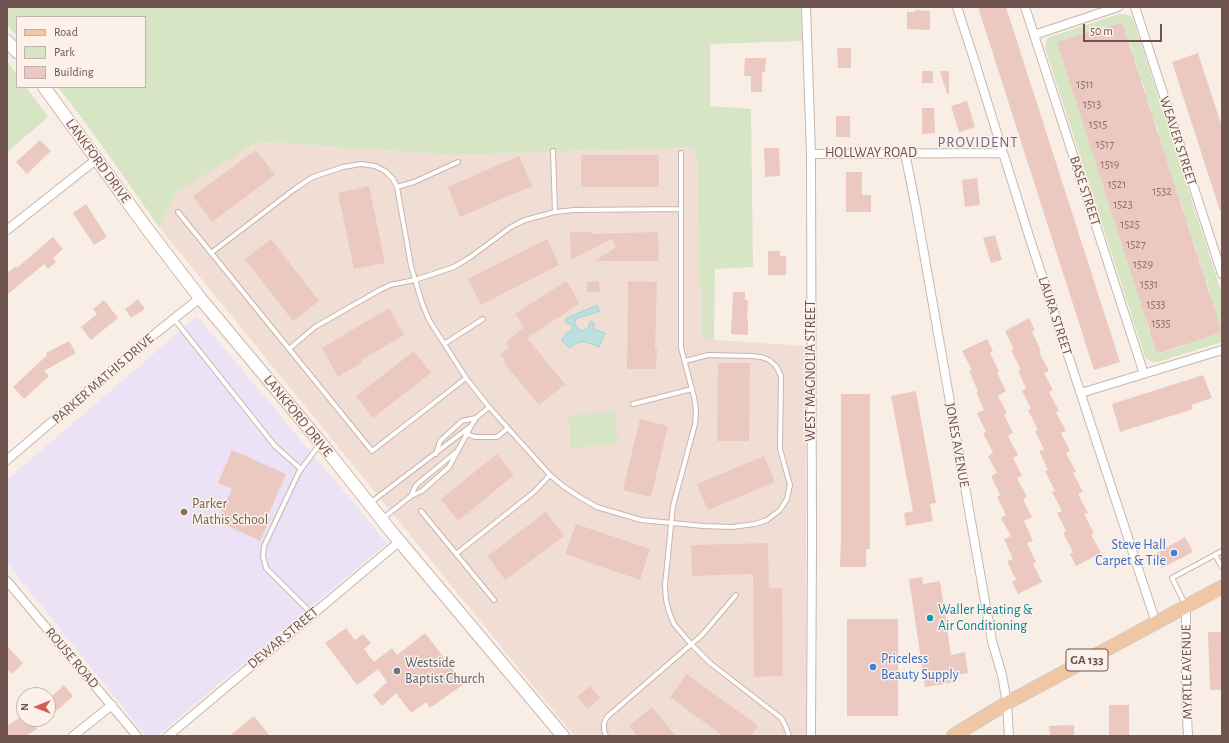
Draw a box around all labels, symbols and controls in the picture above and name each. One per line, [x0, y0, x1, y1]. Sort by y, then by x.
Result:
legend [16, 16, 146, 88]
scale bar [1085, 16, 1164, 42]
text: 50 m [1090, 25, 1113, 37]
text: Road [54, 26, 78, 38]
text: Park [54, 46, 75, 58]
text: Building [54, 66, 94, 78]
house number: 1511 [1076, 77, 1094, 91]
street label: WEAVER STREET [1156, 94, 1200, 188]
house number: 1513 [1083, 97, 1101, 111]
street label: LANKFORD DRIVE [62, 116, 134, 206]
house number: 1515 [1089, 117, 1107, 131]
district label: PROVIDENT [937, 133, 1019, 151]
house number: 1517 [1096, 137, 1114, 151]
street label: HOLLWAY ROAD [825, 145, 917, 161]
street label: BASE STREET [1066, 154, 1104, 228]
house number: 1519 [1101, 157, 1119, 171]
house number: 1521 [1108, 177, 1126, 191]
house number: 1532 [1152, 184, 1172, 198]
house number: 1523 [1113, 197, 1133, 211]
house number: 1525 [1120, 217, 1140, 231]
house number: 1527 [1126, 237, 1146, 251]
house number: 1529 [1133, 257, 1153, 271]
street label: LAURA STREET [1034, 274, 1076, 358]
house number: 1531 [1140, 277, 1158, 291]
house number: 1533 [1146, 297, 1166, 311]
street label: WEST MAGNOLIA STREET [803, 300, 819, 442]
house number: 1535 [1151, 316, 1171, 330]
street label: PARKER MATHIS DRIVE [49, 330, 157, 428]
street label: LANKFORD DRIVE [260, 372, 336, 460]
street label: JONES AVENUE [941, 401, 973, 489]
place label: Parker Mathis School [192, 496, 268, 528]
marker: Parker Mathis School [179, 507, 189, 517]
place label: Steve Hall Carpet & Tile [1095, 537, 1166, 570]
marker: Steve Hall Carpet & Tile [1169, 548, 1179, 558]
place label: Waller Heating & Air Conditioning [938, 602, 1033, 634]
street label: DEWAR STREET [244, 603, 322, 673]
marker: Waller Heating & Air Conditioning [925, 613, 935, 623]
street label: ROUSE ROAD [42, 624, 102, 692]
street label: MYRTLE AVENUE [1178, 624, 1196, 720]
road number: GA 133 [1066, 649, 1108, 671]
place label: Priceless Beauty Supply [881, 651, 959, 684]
place label: Westside Baptist Church [405, 655, 485, 688]
marker: Priceless Beauty Supply [868, 662, 878, 672]
marker: Westside Baptist Church [392, 666, 402, 676]
north arrow [16, 687, 56, 727]
text: N [19, 703, 30, 711]

